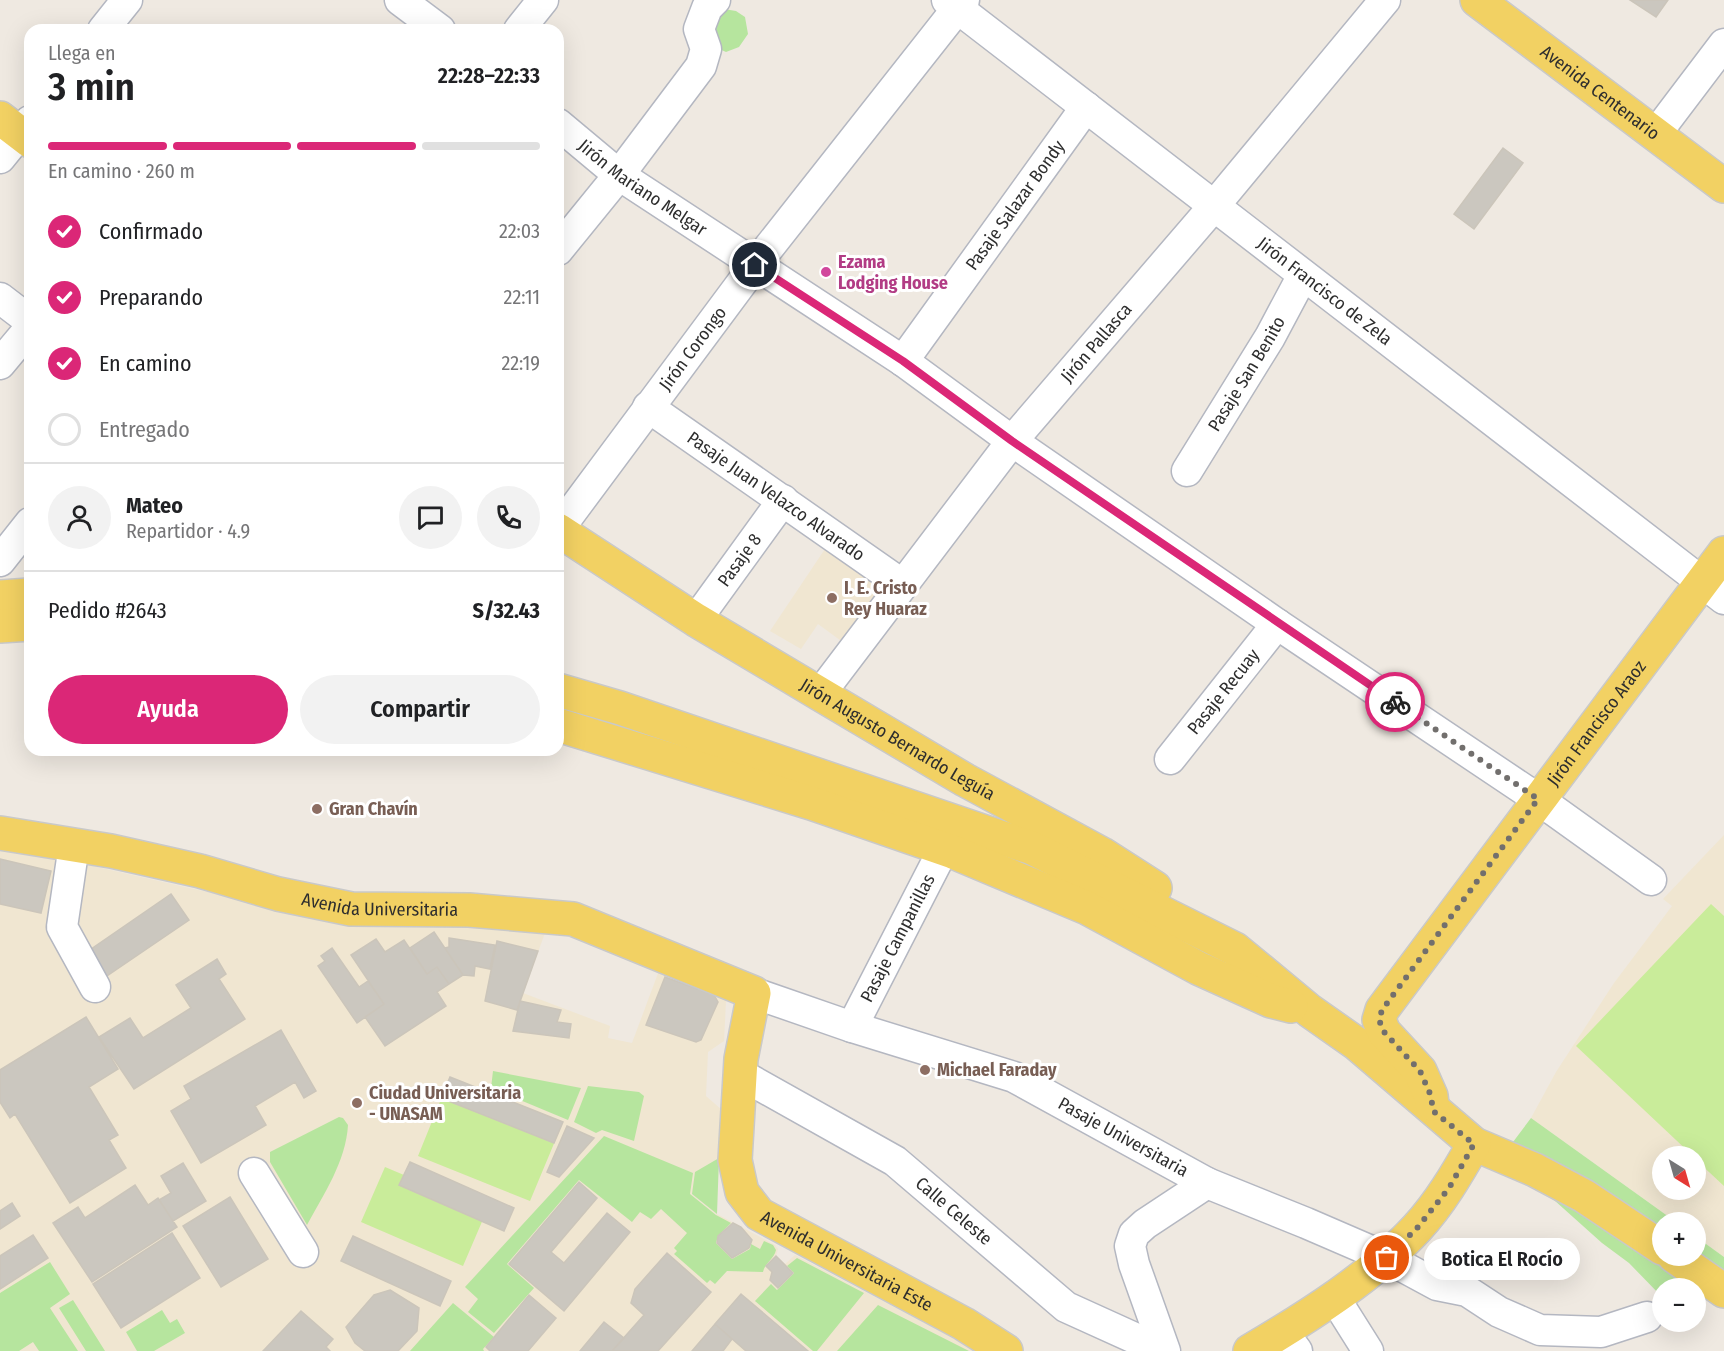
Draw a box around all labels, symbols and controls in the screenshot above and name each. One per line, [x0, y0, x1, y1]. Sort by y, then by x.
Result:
text: Llega en [48, 41, 116, 65]
street label: Avenida Centenario [1536, 41, 1664, 145]
text: 22:28–22:33 [438, 62, 540, 89]
text: 3 min [48, 64, 135, 110]
street label: Jirón Mariano Melgar [574, 135, 712, 241]
street label: Pasaje Salazar Bondy [961, 136, 1069, 275]
text: En camino · 260 m [48, 159, 195, 183]
icon: check [48, 215, 81, 248]
text: Confirmado [99, 218, 203, 245]
text: 22:03 [499, 219, 540, 243]
street label: Jirón Francisco de Zela [1253, 232, 1397, 350]
pin [729, 239, 780, 290]
icon: home [738, 248, 771, 281]
place label: Ezama Lodging House [838, 251, 948, 294]
marker: Ezama Lodging House [819, 265, 833, 279]
icon: check [48, 281, 81, 314]
text: Preparando [99, 284, 203, 311]
text: 22:11 [504, 285, 540, 309]
street label: Jirón Pallasca [1056, 299, 1137, 387]
street label: Jirón Corongo [654, 302, 731, 395]
street label: Pasaje San Benito [1203, 313, 1290, 435]
icon: check [48, 347, 81, 380]
text: En camino [99, 350, 191, 377]
text: 22:19 [501, 351, 540, 375]
text: Entregado [99, 416, 190, 443]
street label: Pasaje Juan Velazco Alvarado [683, 427, 869, 566]
button: person [48, 486, 111, 549]
button: chat [399, 486, 462, 549]
button: phone [477, 486, 540, 549]
text: Mateo [126, 492, 183, 519]
text: Repartidor · 4.9 [126, 519, 250, 543]
street label: Pasaje 8 [713, 529, 766, 591]
place label: I. E. Cristo Rey Huaraz [844, 577, 927, 620]
marker: I. E. Cristo Rey Huaraz [825, 591, 839, 605]
text: Pedido #2643 [48, 597, 167, 624]
text: S/32.43 [473, 597, 540, 624]
street label: Pasaje Recuay [1183, 644, 1264, 739]
street label: Jirón Francisco Araoz [1542, 656, 1651, 790]
courier [1365, 672, 1425, 732]
street label: Jirón Augusto Bernardo Leguía [796, 674, 999, 805]
button: Ayuda [48, 675, 288, 744]
button: Compartir [300, 675, 540, 744]
icon: bike [1379, 686, 1412, 719]
place label: Gran Chavín [329, 798, 418, 820]
marker: Gran Chavín [310, 802, 324, 816]
street label: Pasaje Campanillas [856, 870, 940, 1006]
street label: Avenida Universitaria [300, 888, 458, 921]
place label: Michael Faraday [937, 1059, 1057, 1081]
marker: Michael Faraday [918, 1063, 932, 1077]
place label: Ciudad Universitaria - UNASAM [369, 1082, 521, 1125]
street label: Pasaje Universitaria [1054, 1092, 1192, 1182]
marker: Ciudad Universitaria - UNASAM [350, 1096, 364, 1110]
north arrow [1652, 1146, 1706, 1200]
map controls [1652, 1146, 1706, 1332]
street label: Calle Celeste [911, 1172, 997, 1250]
street label: Avenida Universitaria Este [757, 1206, 937, 1316]
button: + [1652, 1212, 1706, 1266]
pin [1361, 1232, 1412, 1283]
callout: Botica El Rocío [1423, 1237, 1579, 1279]
icon: bag [1370, 1241, 1403, 1274]
text: Botica El Rocío [1441, 1247, 1563, 1271]
button: − [1652, 1278, 1706, 1332]

